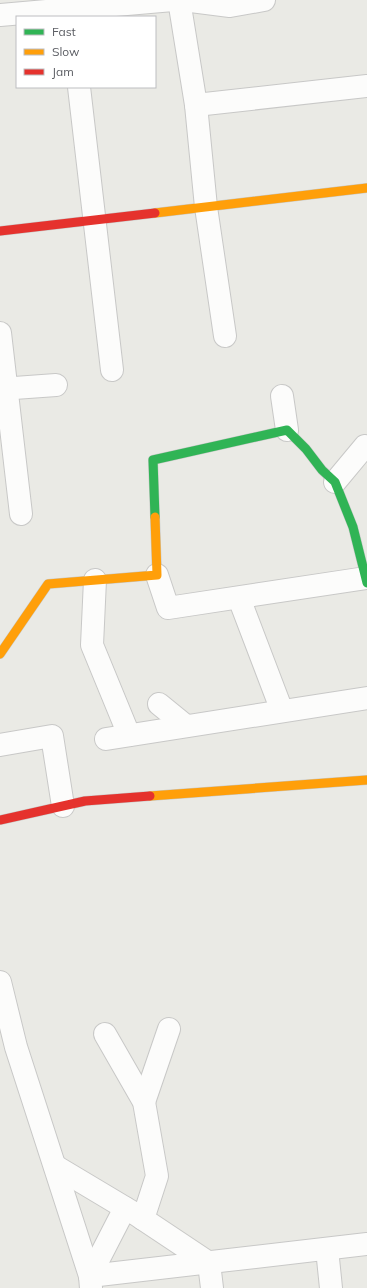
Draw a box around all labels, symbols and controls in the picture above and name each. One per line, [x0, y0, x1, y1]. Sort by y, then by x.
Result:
legend [16, 16, 156, 88]
text: Fast [52, 24, 76, 39]
text: Slow [52, 44, 80, 59]
text: Jam [52, 64, 74, 79]

